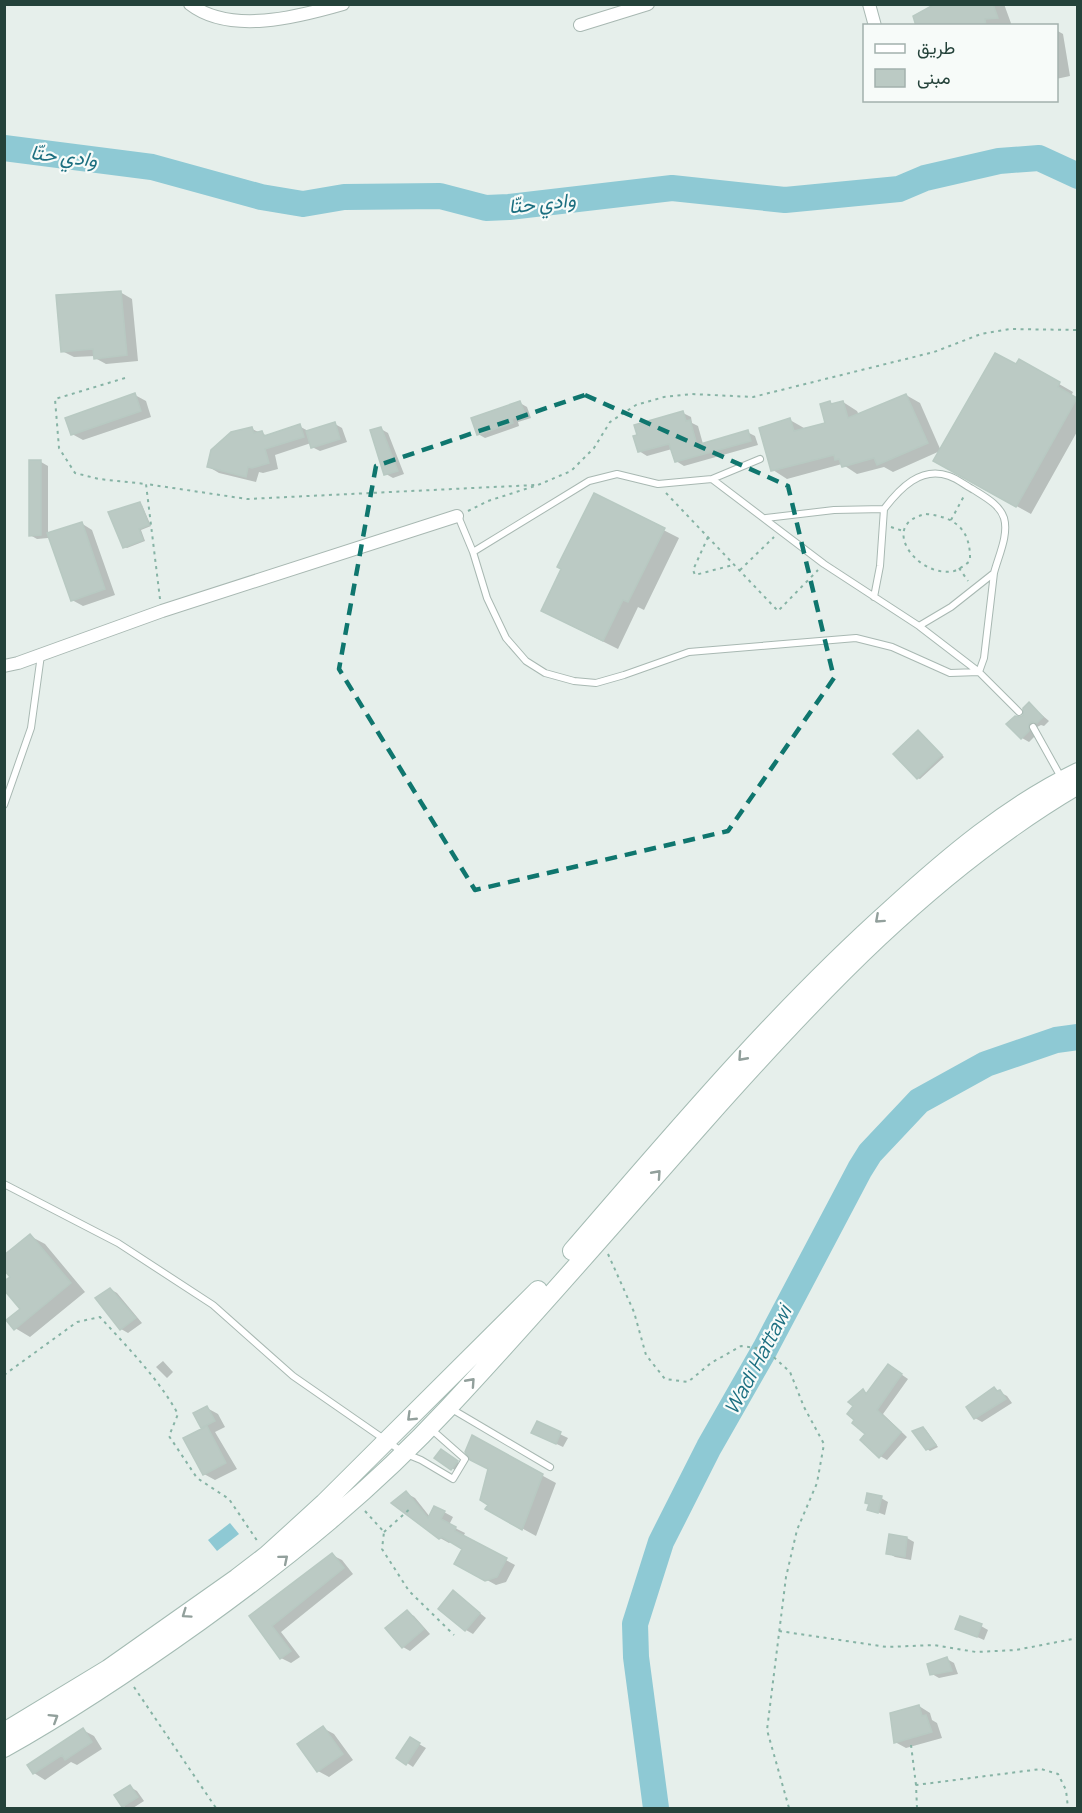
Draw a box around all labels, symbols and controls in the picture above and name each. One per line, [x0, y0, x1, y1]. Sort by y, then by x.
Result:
legend [863, 24, 1058, 102]
text: طريق [917, 35, 955, 59]
text: مبنى [917, 65, 951, 89]
water label: وادي حتّا [29, 138, 99, 176]
water label: وادي حتّا [507, 186, 577, 222]
one-way arrow [876, 912, 886, 923]
one-way arrow [738, 1050, 749, 1061]
one-way arrow [650, 1170, 661, 1181]
water label: Wadi Hattawi [718, 1298, 799, 1419]
one-way arrow [464, 1379, 475, 1389]
one-way arrow [408, 1410, 418, 1421]
one-way arrow [277, 1556, 288, 1567]
one-way arrow [182, 1607, 193, 1618]
one-way arrow [48, 1714, 59, 1725]

